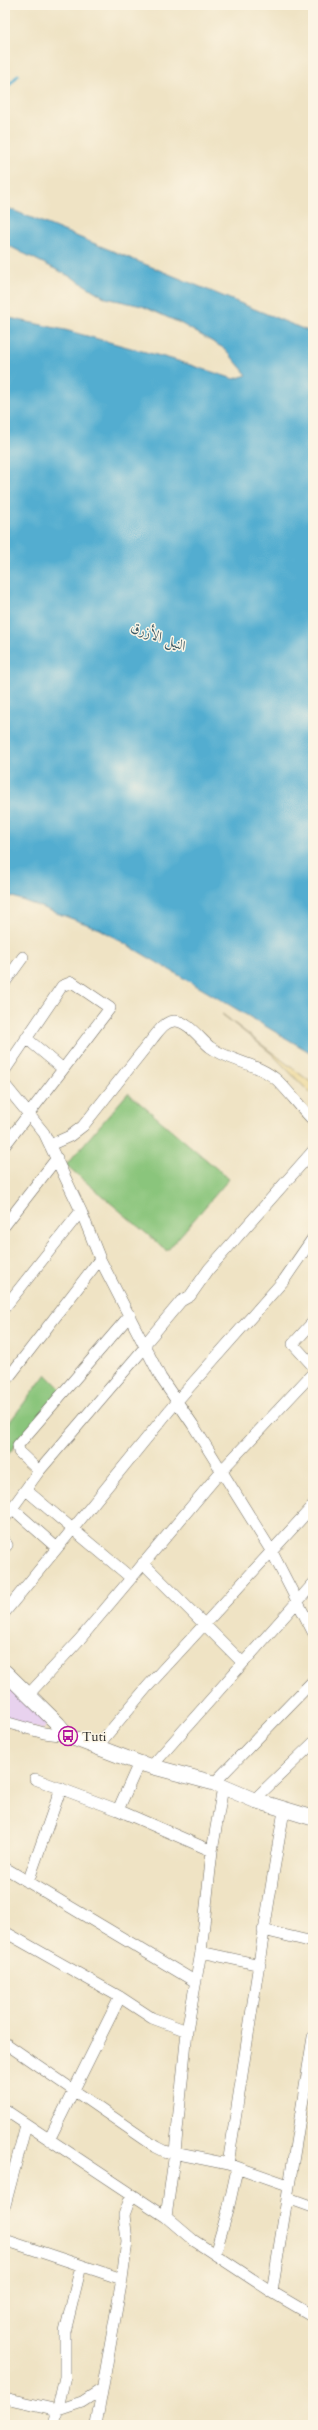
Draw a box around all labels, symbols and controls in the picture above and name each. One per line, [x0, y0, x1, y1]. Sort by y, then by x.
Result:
water label: النيل الأزرق [128, 616, 190, 657]
bus stop icon: Tuti [57, 1725, 79, 1747]
place label: Tuti [82, 1728, 107, 1746]

